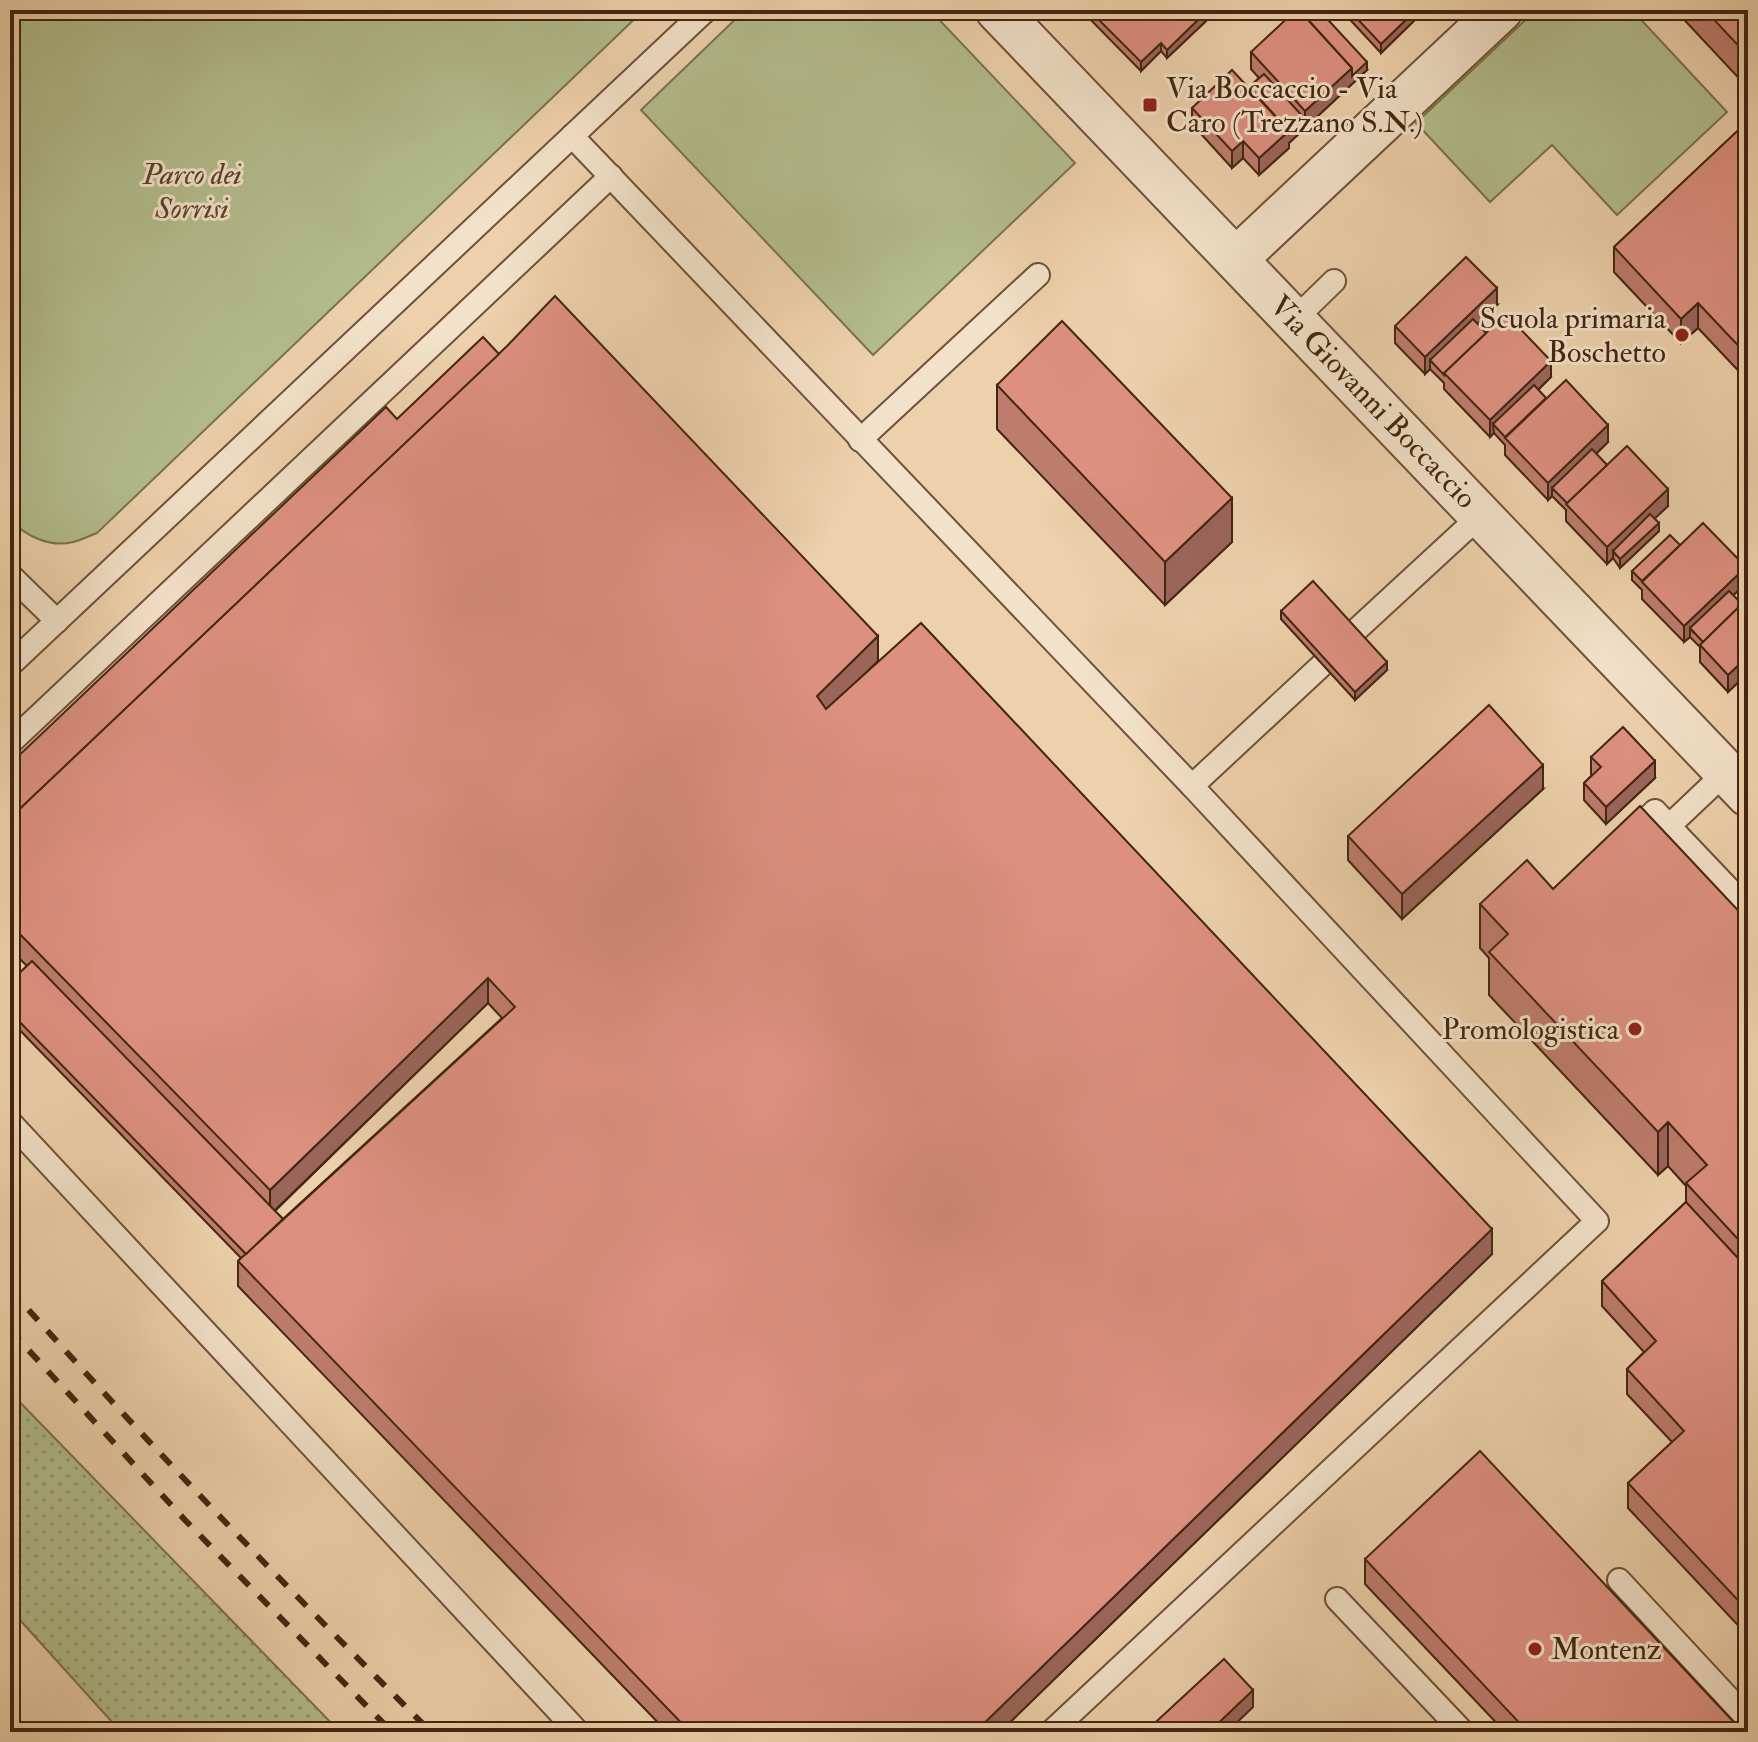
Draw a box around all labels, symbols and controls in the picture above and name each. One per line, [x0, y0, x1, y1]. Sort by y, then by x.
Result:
place label: Via Boccaccio - Via Caro (Trezzano S.N.) [1166, 70, 1423, 141]
marker: Via Boccaccio - Via Caro (Trezzano S.N.) [1141, 96, 1159, 114]
park label: Parco dei Sorrisi [141, 156, 242, 227]
street label: Via Giovanni Boccaccio [1262, 288, 1484, 516]
place label: Scuola primaria Boschetto [1480, 300, 1667, 371]
marker: Scuola primaria Boschetto [1673, 326, 1691, 344]
place label: Promologistica [1442, 1011, 1620, 1048]
marker: Promologistica [1626, 1020, 1644, 1038]
place label: Montenz [1551, 1631, 1661, 1668]
marker: Montenz [1526, 1640, 1544, 1658]

